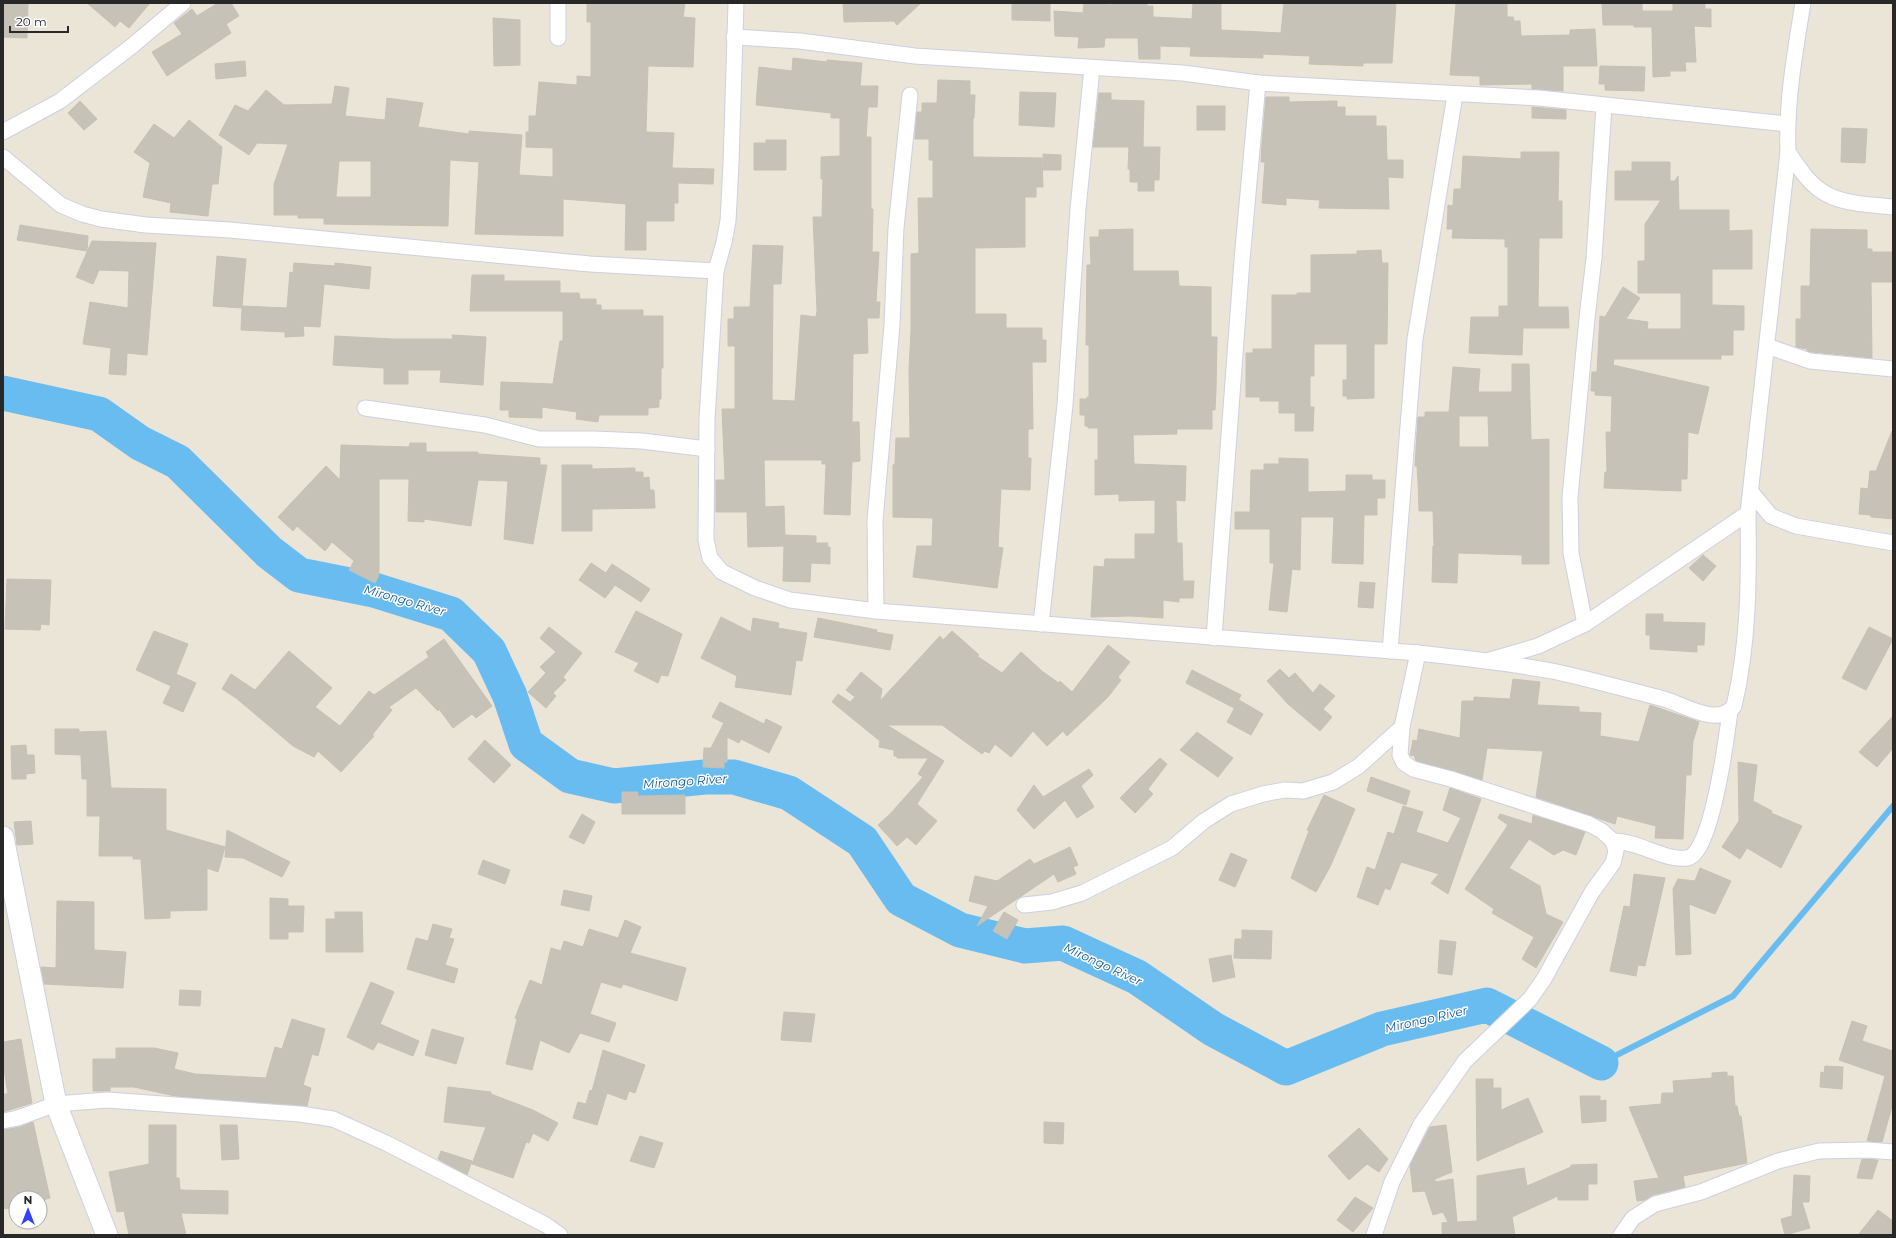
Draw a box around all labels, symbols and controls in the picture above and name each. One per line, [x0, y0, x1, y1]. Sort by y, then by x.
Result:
scale bar [10, 8, 68, 34]
text: 20 m [16, 14, 47, 29]
water label: Mirongo River [362, 581, 448, 619]
water label: Mirongo River [642, 771, 728, 791]
water label: Mirongo River [1062, 939, 1144, 989]
water label: Mirongo River [1383, 1002, 1469, 1036]
north arrow [8, 1190, 48, 1230]
text: N [24, 1193, 32, 1207]

